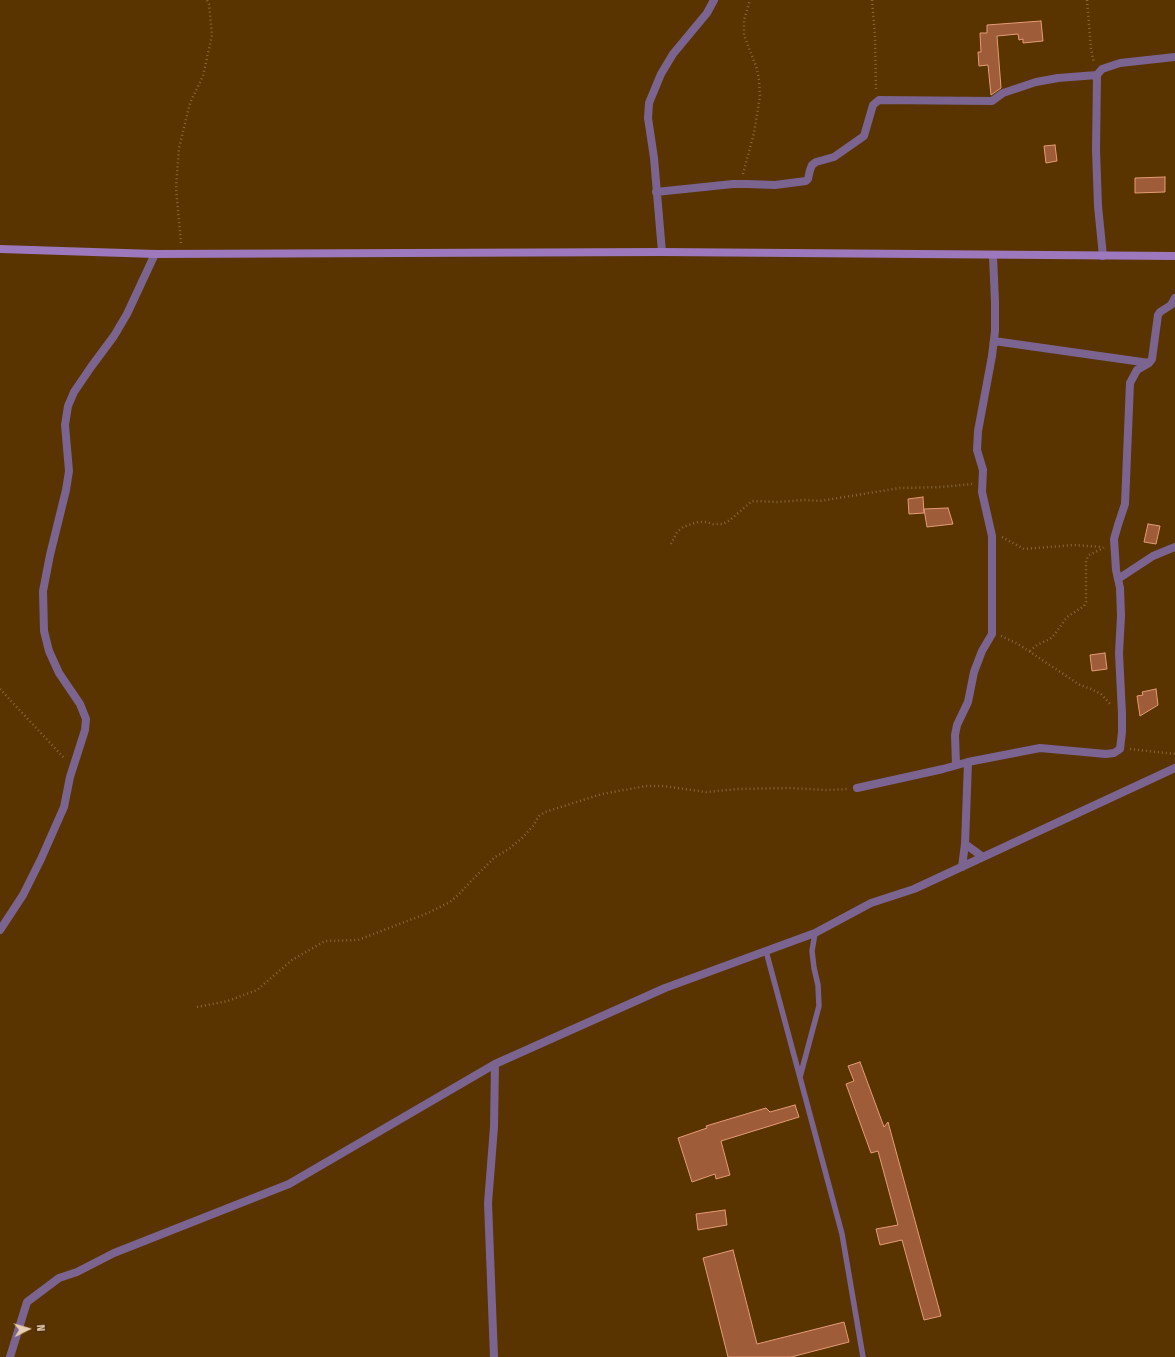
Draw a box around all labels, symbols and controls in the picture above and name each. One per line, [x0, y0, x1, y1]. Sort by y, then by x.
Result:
north arrow [8, 1309, 48, 1349]
text: N [34, 1324, 47, 1332]

